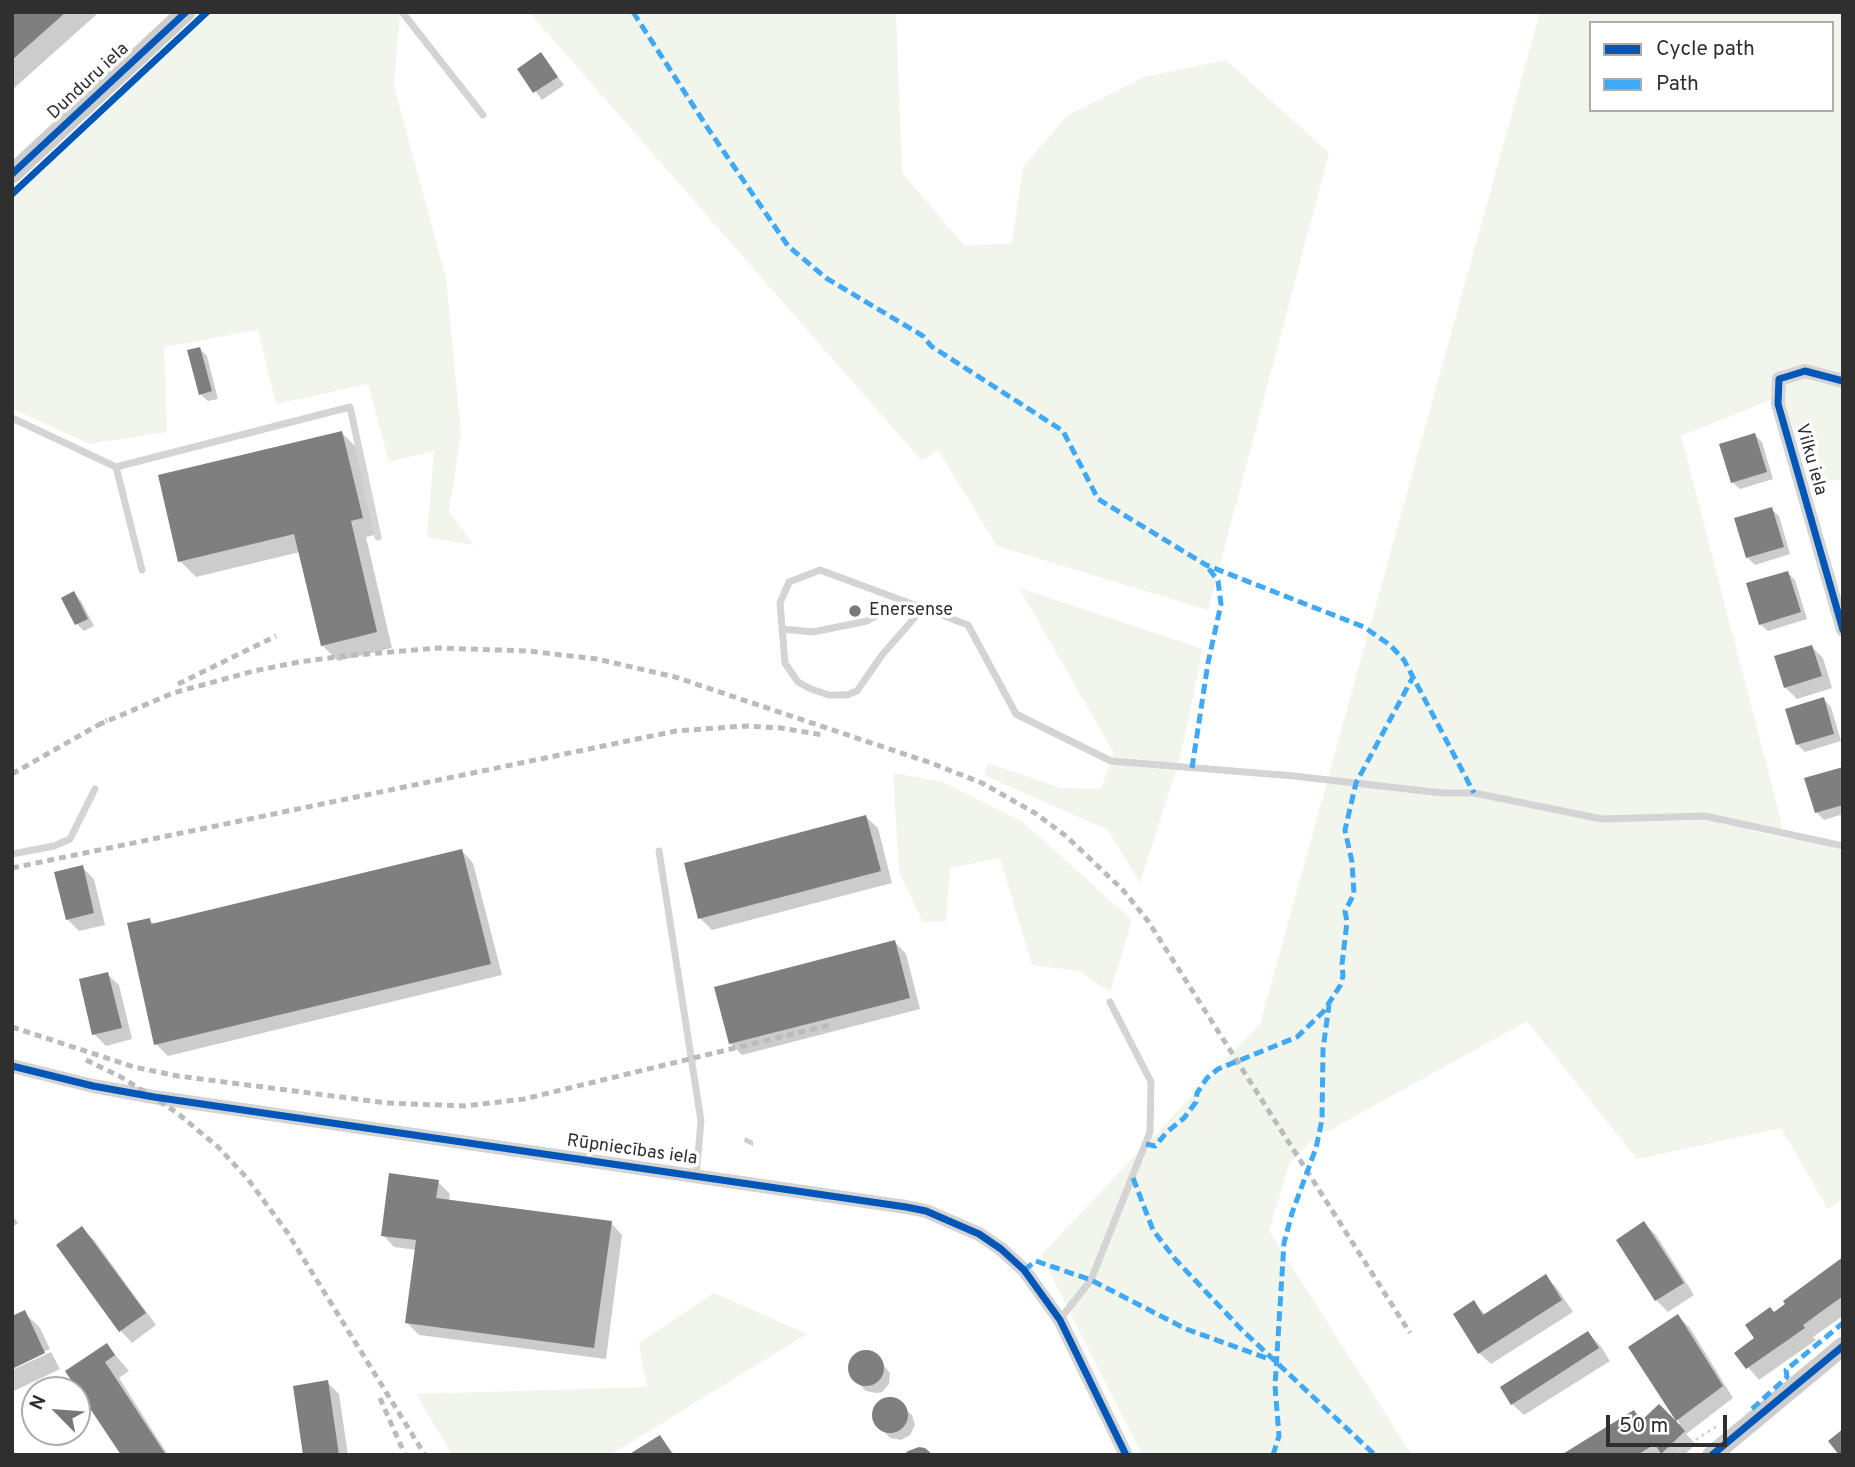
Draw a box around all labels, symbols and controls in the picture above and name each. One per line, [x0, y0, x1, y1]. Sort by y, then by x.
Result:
legend [1589, 21, 1834, 112]
text: Cycle path [1656, 36, 1755, 63]
street label: Dunduru iela [44, 39, 134, 125]
text: Path [1656, 71, 1699, 98]
street label: Vilku iela [1790, 422, 1830, 498]
place label: Enersense [869, 600, 953, 622]
marker: Enersense [847, 603, 863, 619]
street label: Rūpniecības iela [565, 1131, 699, 1171]
north arrow [21, 1376, 91, 1446]
text: N [25, 1392, 53, 1414]
scale bar [1610, 1400, 1731, 1444]
text: 50 m [1619, 1413, 1668, 1440]

